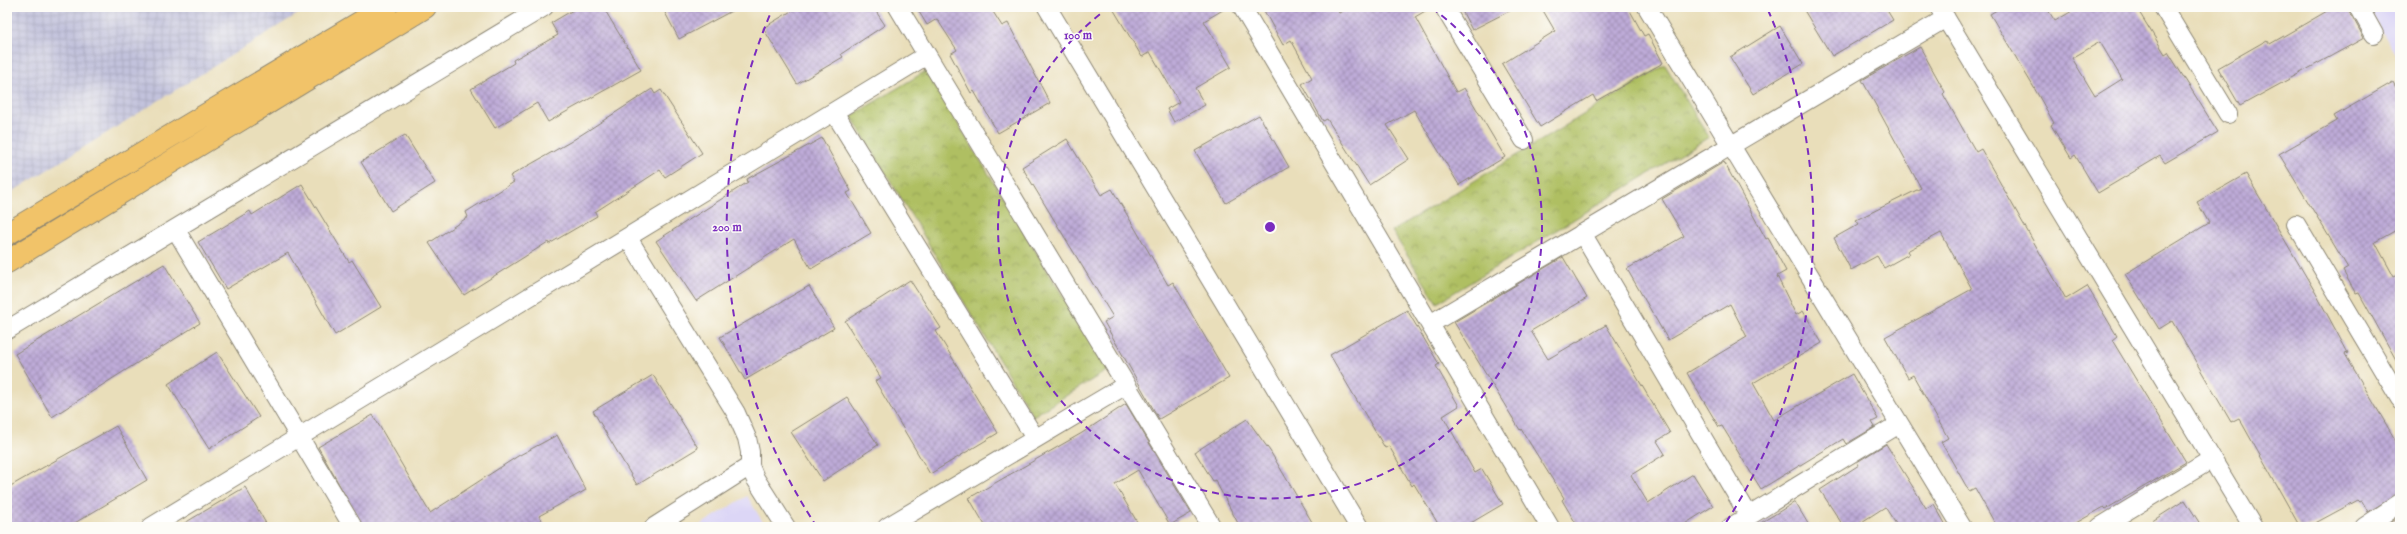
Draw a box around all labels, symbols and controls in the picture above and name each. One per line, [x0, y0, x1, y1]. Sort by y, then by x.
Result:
text: 100 m [1064, 28, 1093, 43]
text: 200 m [712, 220, 742, 235]
centre of rings [1263, 220, 1277, 234]

